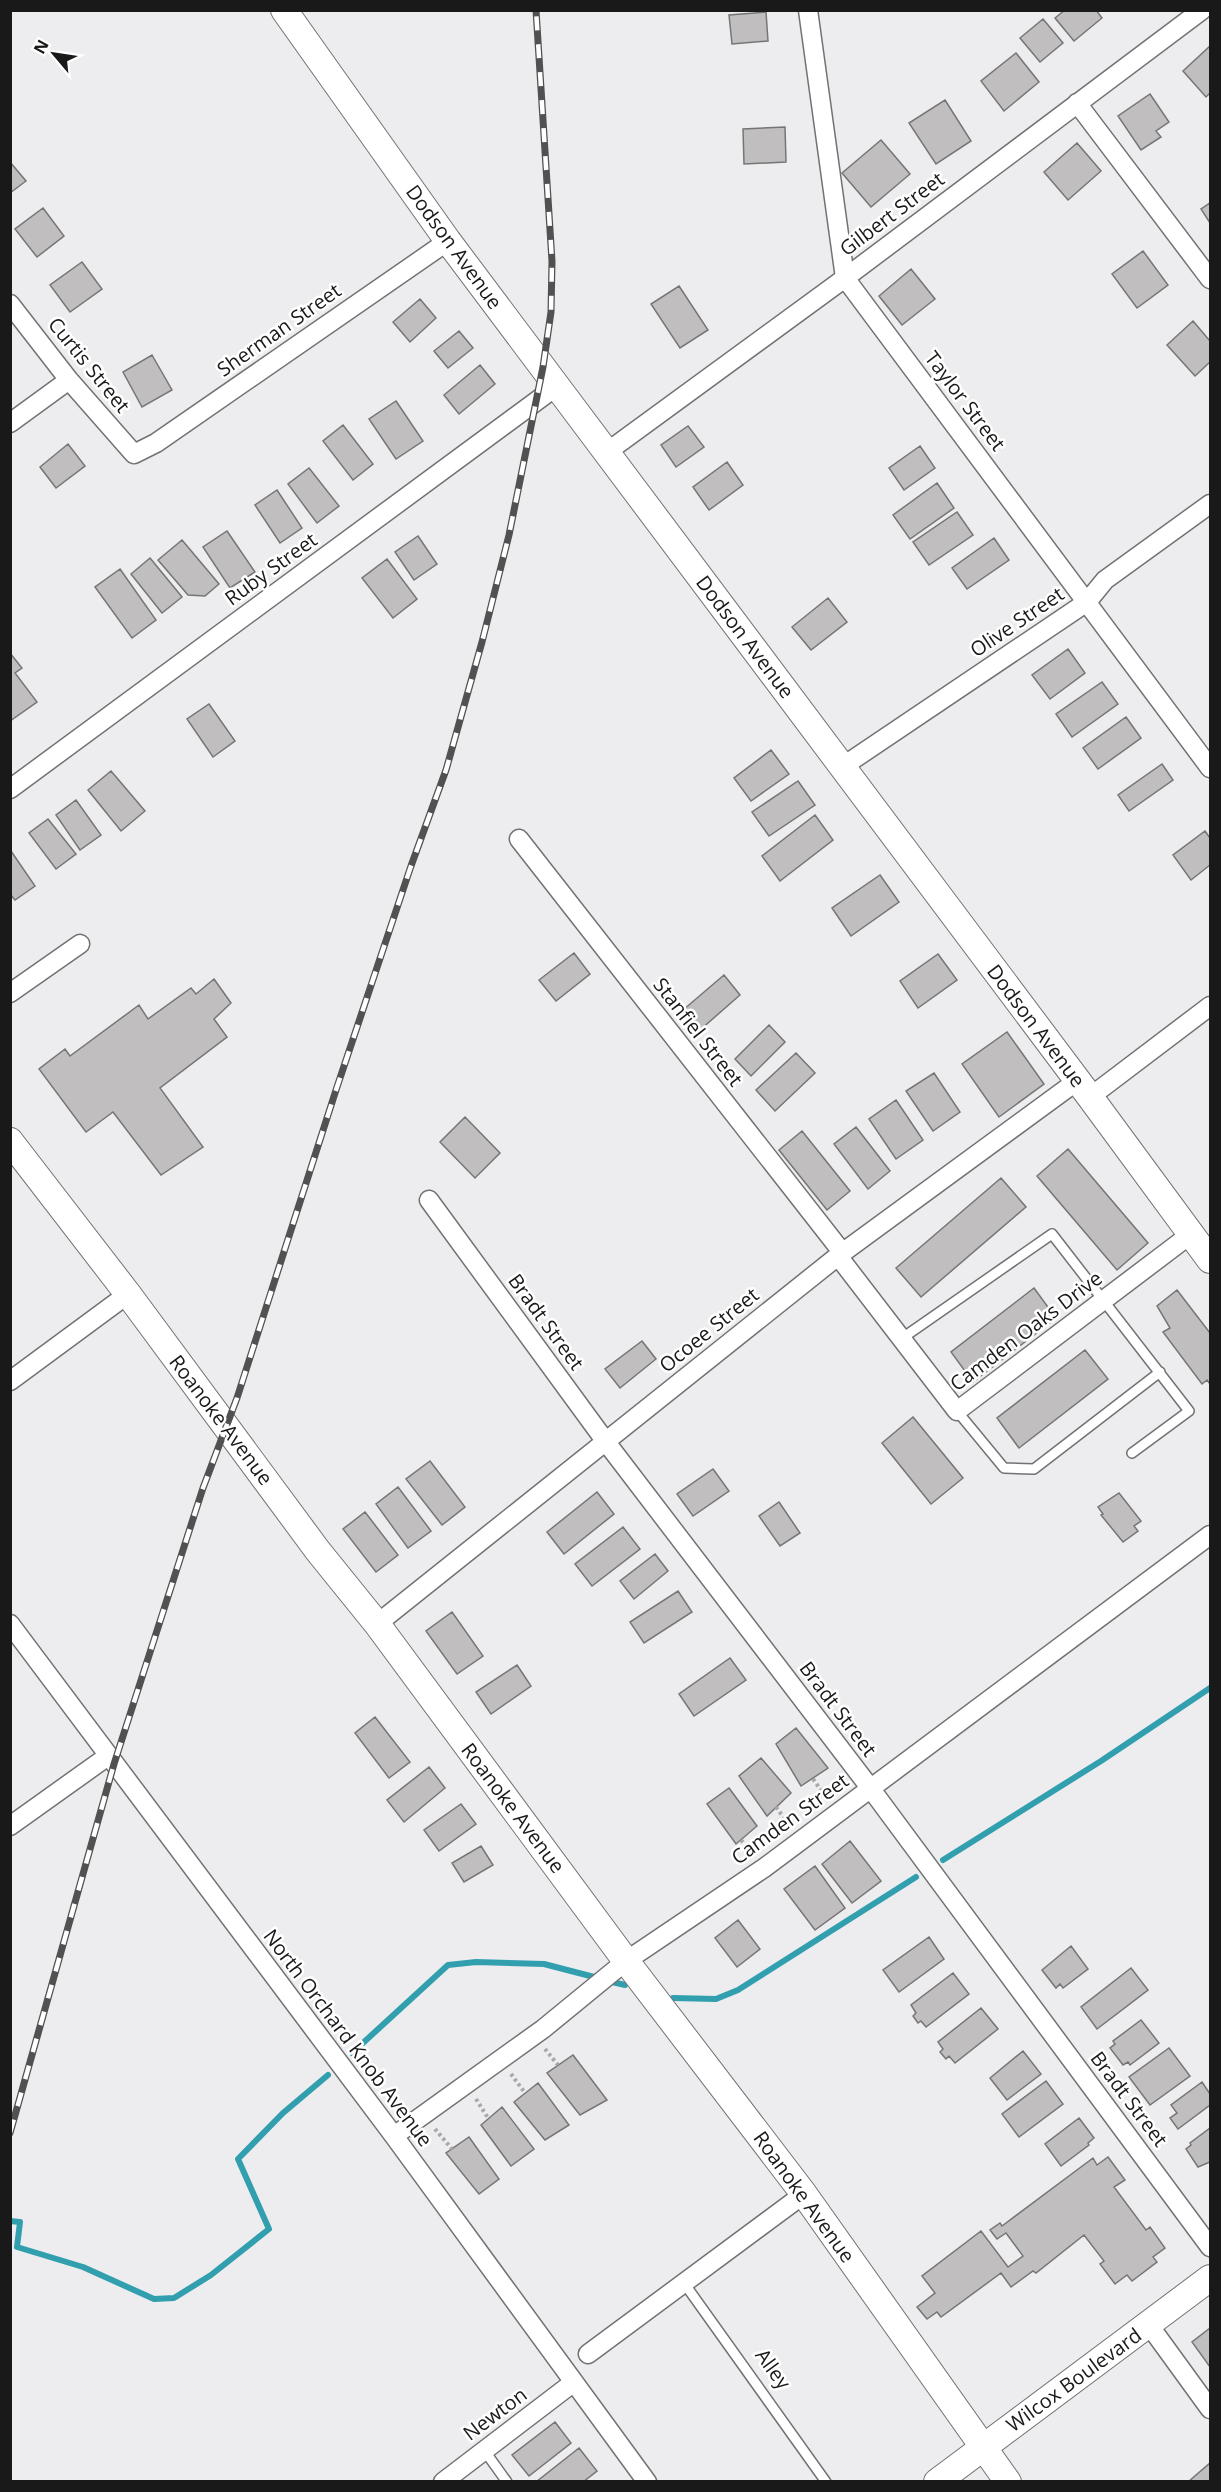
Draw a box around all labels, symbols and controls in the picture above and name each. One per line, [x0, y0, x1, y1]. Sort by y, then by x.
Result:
north arrow [24, 24, 84, 84]
text: N [28, 36, 54, 58]
street label: Gilbert Street [834, 165, 950, 262]
street label: Dodson Avenue [400, 179, 509, 314]
street label: Sherman Street [211, 277, 346, 382]
street label: Curtis Street [42, 311, 136, 418]
street label: Taylor Street [919, 345, 1012, 456]
street label: Ruby Street [219, 526, 322, 611]
street label: Dodson Avenue [690, 570, 801, 704]
street label: Olive Street [964, 580, 1069, 663]
street label: Dodson Avenue [981, 959, 1092, 1093]
street label: Stanfiel Street [648, 972, 749, 1091]
street label: Camden Oaks Drive [944, 1264, 1107, 1397]
street label: Bradt Street [502, 1268, 590, 1375]
street label: Ocoee Street [653, 1281, 764, 1378]
street label: Roanoke Avenue [164, 1349, 279, 1490]
street label: Bradt Street [794, 1656, 883, 1762]
street label: Roanoke Avenue [456, 1737, 571, 1878]
street label: Camden Street [726, 1767, 854, 1870]
street label: North Orchard Knob Avenue [258, 1923, 439, 2152]
street label: Bradt Street [1085, 2046, 1174, 2152]
street label: Roanoke Avenue [748, 2126, 861, 2268]
street label: Wilcox Boulevard [1001, 2321, 1147, 2438]
street label: Alley [750, 2343, 798, 2395]
street label: Newton [457, 2381, 532, 2446]

